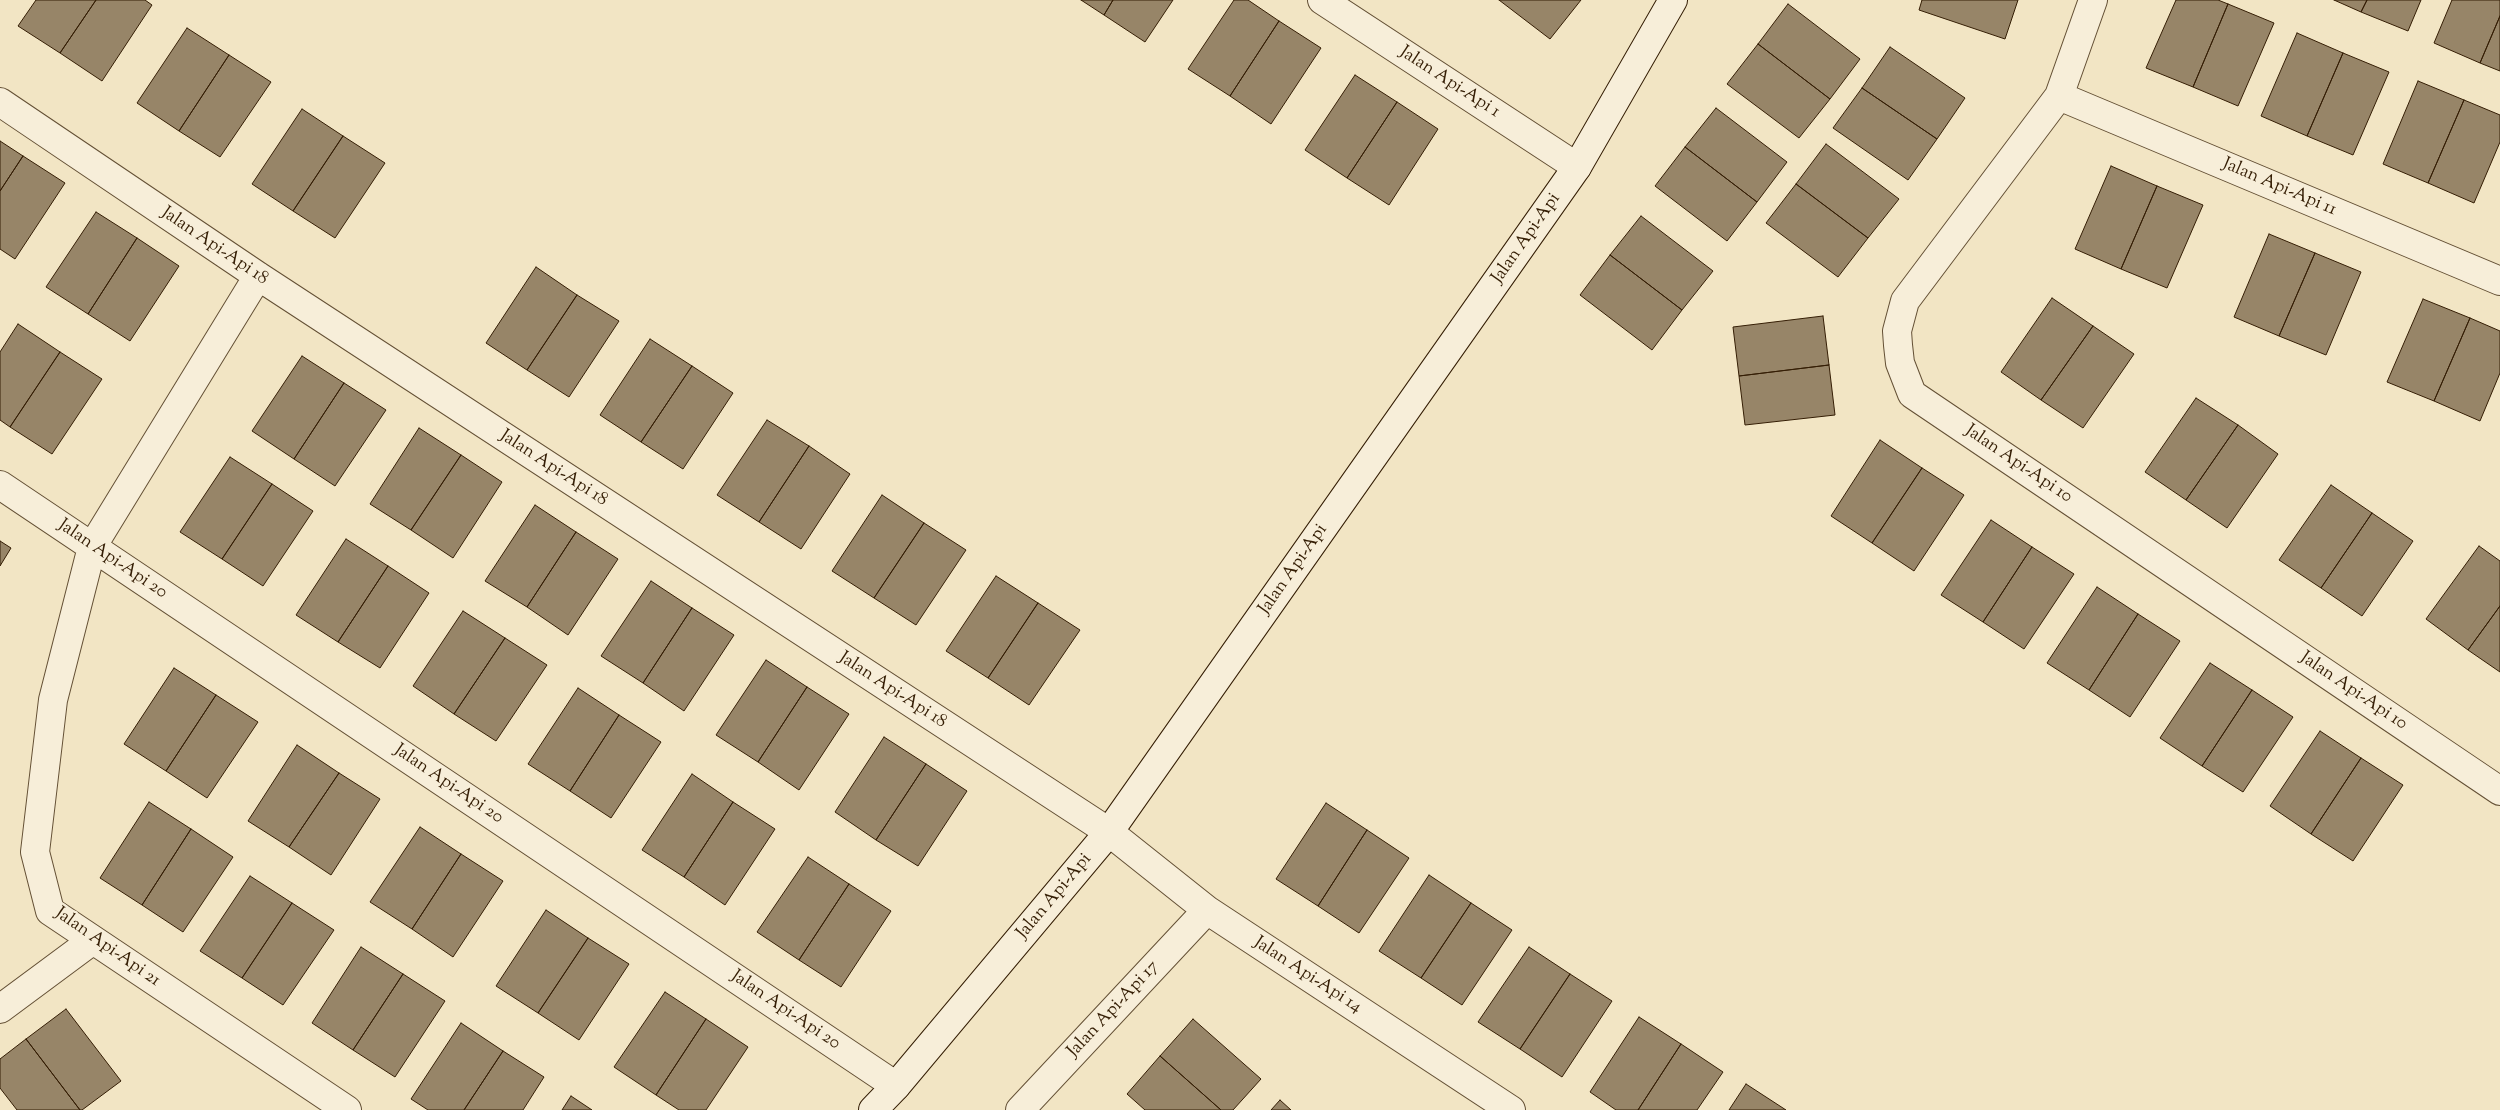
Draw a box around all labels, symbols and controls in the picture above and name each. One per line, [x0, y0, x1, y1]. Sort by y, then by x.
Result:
street label: Jalan Api-Api 1 [1395, 42, 1503, 124]
street label: Jalan Api-Api 11 [2219, 154, 2339, 222]
street label: Jalan Api-Api [1488, 190, 1566, 288]
street label: Jalan Api-Api 18 [156, 203, 272, 291]
street label: Jalan Api-Api 10 [1960, 421, 2076, 509]
street label: Jalan Api-Api 18 [495, 426, 611, 512]
street label: Jalan Api-Api 20 [53, 515, 171, 605]
street label: Jalan Api-Api [1255, 521, 1333, 619]
street label: Jalan Api-Api 18 [834, 648, 950, 734]
street label: Jalan Api-Api 10 [2295, 648, 2411, 736]
street label: Jalan Api-Api 20 [389, 740, 507, 830]
street label: Jalan Api-Api [1013, 850, 1097, 944]
street label: Jalan Api-Api 21 [50, 904, 164, 992]
street label: Jalan Api-Api 14 [1249, 933, 1365, 1019]
street label: Jalan Api-Api 17 [1064, 957, 1164, 1063]
street label: Jalan Api-Api 20 [726, 966, 844, 1056]

